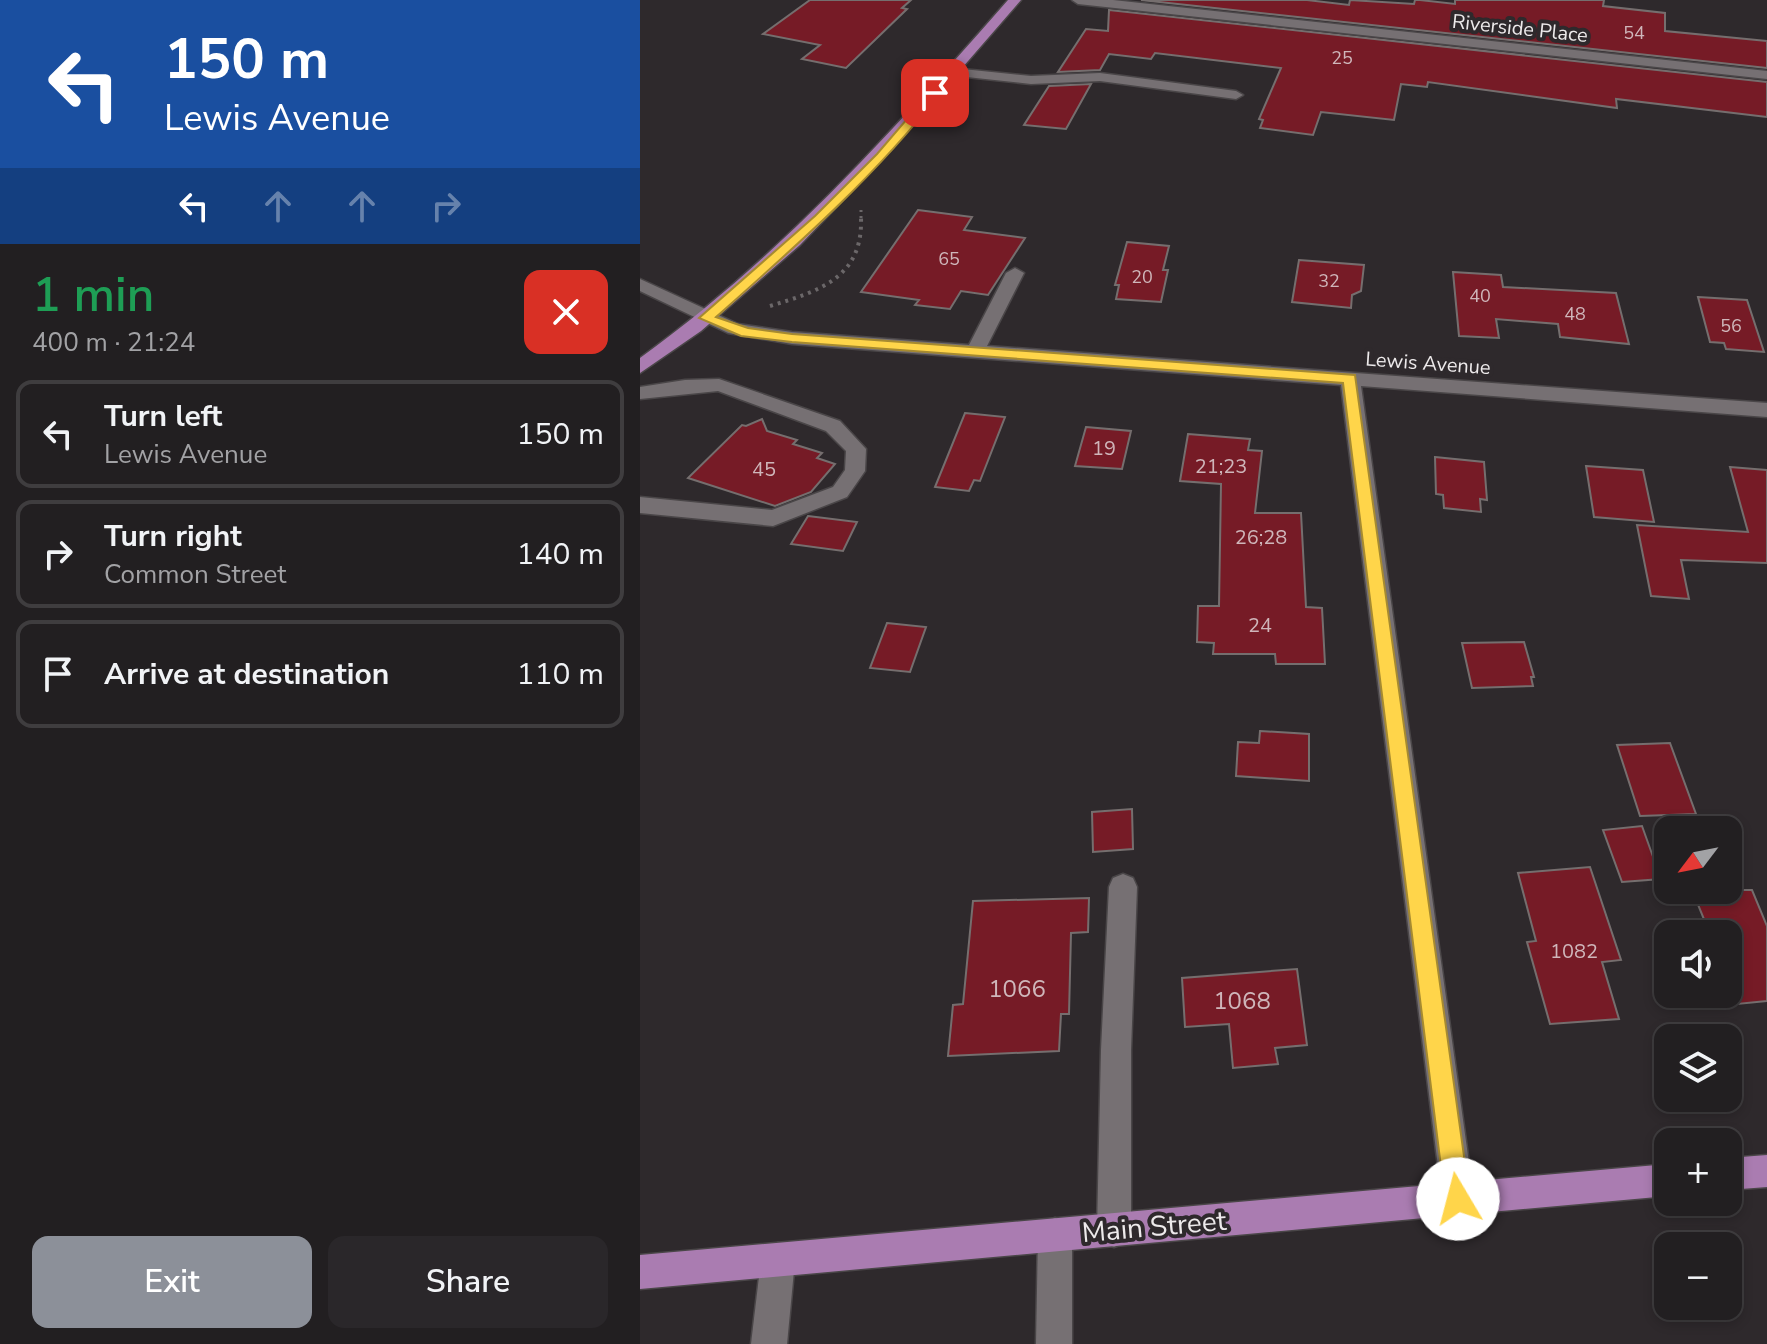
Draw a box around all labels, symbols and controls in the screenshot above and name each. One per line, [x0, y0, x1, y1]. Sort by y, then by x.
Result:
street label: Riverside Place [1451, 8, 1589, 49]
text: 150 m [164, 21, 329, 98]
house number: 54 [1623, 21, 1645, 45]
icon: left [32, 32, 136, 136]
house number: 25 [1331, 46, 1353, 70]
pin [901, 59, 969, 127]
icon: arrive [913, 71, 957, 115]
text: Lewis Avenue [164, 94, 390, 143]
icon: left [172, 184, 216, 228]
icon: ahead [256, 184, 300, 228]
icon: ahead [340, 184, 384, 228]
icon: right [424, 184, 468, 228]
house number: 65 [938, 247, 960, 271]
text: 1 min [32, 262, 154, 328]
house number: 20 [1131, 265, 1153, 289]
house number: 32 [1318, 269, 1340, 293]
button: close [524, 270, 608, 354]
house number: 40 [1469, 284, 1491, 308]
house number: 48 [1564, 302, 1586, 326]
house number: 56 [1720, 314, 1742, 338]
text: 400 m · 21:24 [32, 325, 195, 360]
street label: Lewis Avenue [1364, 346, 1492, 381]
text: Turn left [104, 396, 222, 437]
icon: left [36, 412, 80, 456]
text: 150 m [517, 414, 604, 455]
house number: 19 [1092, 435, 1116, 462]
text: Lewis Avenue [104, 437, 267, 472]
house number: 21;23 [1195, 453, 1247, 480]
house number: 45 [752, 456, 776, 483]
text: Turn right [104, 516, 242, 557]
house number: 26;28 [1235, 524, 1287, 551]
icon: right [36, 532, 80, 576]
text: 140 m [517, 534, 604, 575]
text: Common Street [104, 557, 286, 592]
house number: 24 [1248, 612, 1272, 639]
icon: arrive [36, 652, 80, 696]
text: Arrive at destination [104, 654, 389, 695]
text: 110 m [517, 654, 604, 695]
north arrow [1654, 816, 1742, 904]
map controls [1654, 816, 1742, 1320]
button: sound [1654, 920, 1742, 1008]
house number: 1082 [1550, 938, 1598, 965]
house number: 1066 [988, 973, 1046, 1005]
house number: 1068 [1213, 985, 1271, 1017]
button: layers [1654, 1024, 1742, 1112]
button: + [1654, 1128, 1742, 1216]
position arrow [1416, 1157, 1500, 1241]
street label: Main Street [1080, 1202, 1228, 1252]
button: − [1654, 1232, 1742, 1320]
button: Exit [32, 1236, 312, 1328]
button: Share [328, 1236, 608, 1328]

